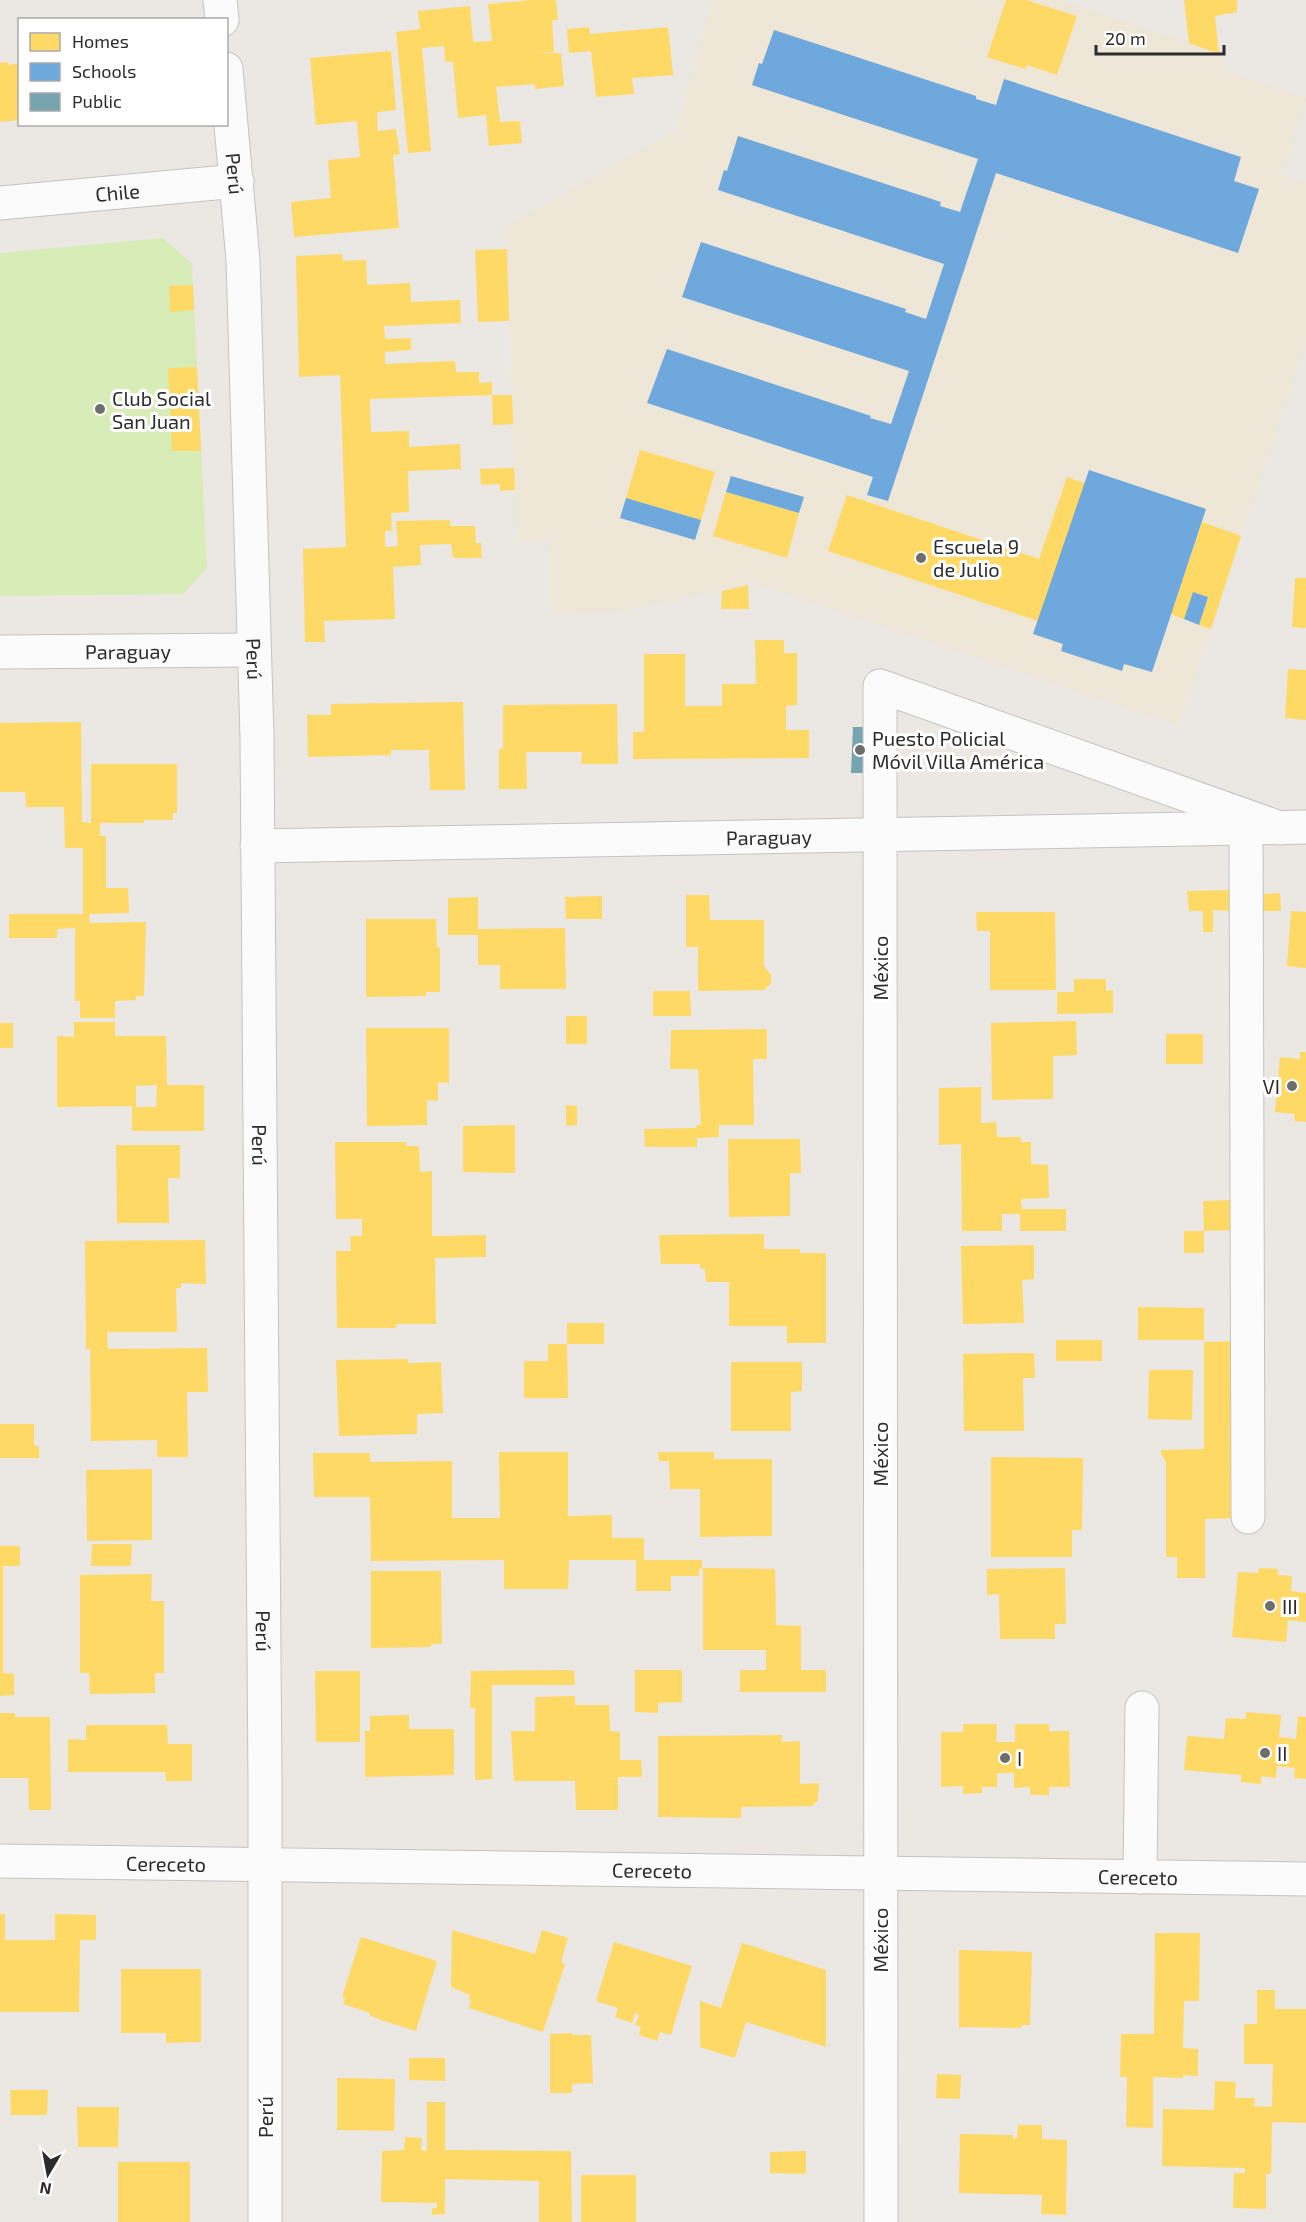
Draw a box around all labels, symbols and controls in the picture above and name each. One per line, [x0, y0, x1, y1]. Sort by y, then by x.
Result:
legend [18, 18, 228, 126]
scale bar [1096, 18, 1224, 56]
text: 20 m [1105, 27, 1146, 49]
text: Homes [72, 30, 129, 52]
text: Schools [72, 60, 136, 82]
text: Public [72, 90, 122, 112]
street label: Perú [221, 152, 249, 196]
street label: Chile [94, 178, 141, 206]
place label: Club Social San Juan [112, 386, 211, 433]
marker: Club Social San Juan [93, 402, 107, 416]
place label: Escuela 9 de Julio [933, 534, 1019, 581]
marker: Escuela 9 de Julio [914, 551, 928, 565]
street label: Perú [242, 638, 267, 680]
street label: Paraguay [85, 639, 171, 663]
place label: Puesto Policial Móvil Villa América [872, 726, 1044, 773]
marker: Puesto Policial Móvil Villa América [853, 743, 867, 757]
street label: Paraguay [726, 824, 812, 850]
street label: México [868, 936, 892, 1000]
place label: VI [1263, 1074, 1280, 1098]
marker: VI [1285, 1079, 1299, 1093]
street label: Perú [248, 1124, 272, 1166]
street label: México [868, 1422, 892, 1486]
place label: III [1282, 1594, 1298, 1618]
marker: III [1263, 1599, 1277, 1613]
street label: Perú [252, 1610, 276, 1652]
place label: II [1277, 1741, 1287, 1765]
place label: I [1017, 1746, 1022, 1770]
marker: II [1258, 1746, 1272, 1760]
marker: I [998, 1751, 1012, 1765]
street label: Cereceto [126, 1851, 206, 1876]
street label: Cereceto [612, 1857, 692, 1883]
street label: Cereceto [1098, 1864, 1178, 1889]
street label: México [868, 1908, 892, 1972]
street label: Perú [253, 2096, 277, 2138]
north arrow [18, 2144, 78, 2204]
text: N [38, 2179, 53, 2200]

